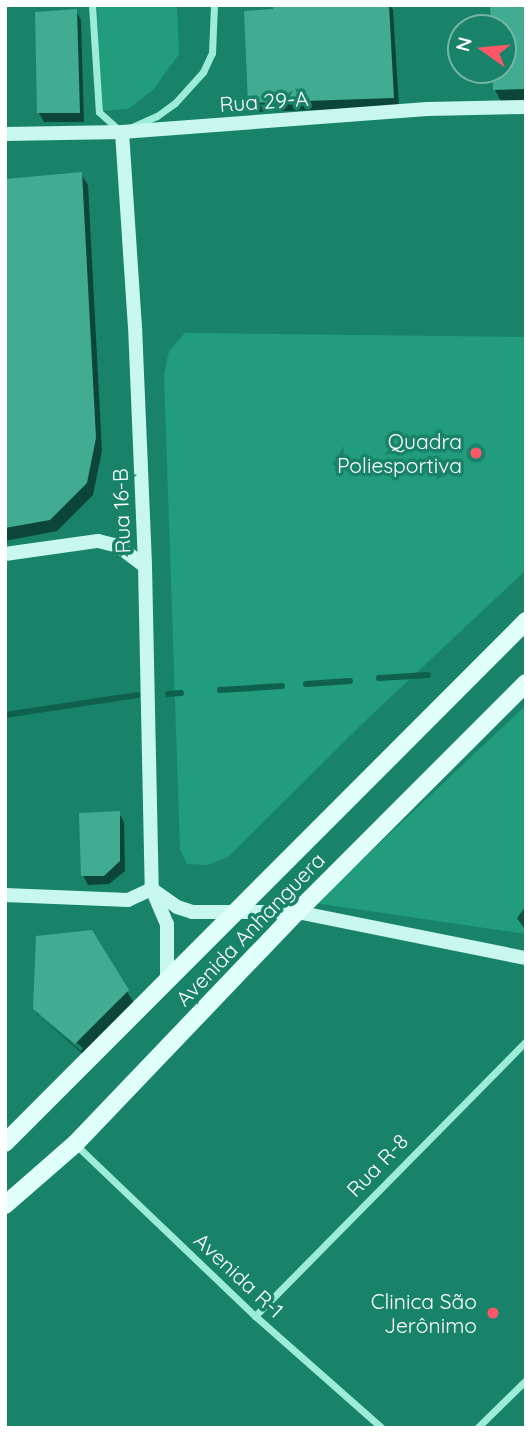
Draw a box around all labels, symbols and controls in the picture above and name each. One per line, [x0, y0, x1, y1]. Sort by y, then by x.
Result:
north arrow [447, 14, 517, 84]
text: N [450, 34, 477, 54]
street label: Rua 29-A [219, 85, 309, 117]
place label: Quadra Poliesportiva [337, 428, 462, 478]
marker: Quadra Poliesportiva [468, 445, 484, 461]
street label: Rua 16-B [107, 468, 135, 554]
street label: Avenida Anhanguera [170, 847, 330, 1011]
street label: Rua R-8 [341, 1128, 413, 1202]
street label: Avenida R-1 [189, 1227, 289, 1323]
place label: Clinica São Jerônimo [371, 1288, 477, 1338]
marker: Clinica São Jerônimo [483, 1303, 503, 1323]

